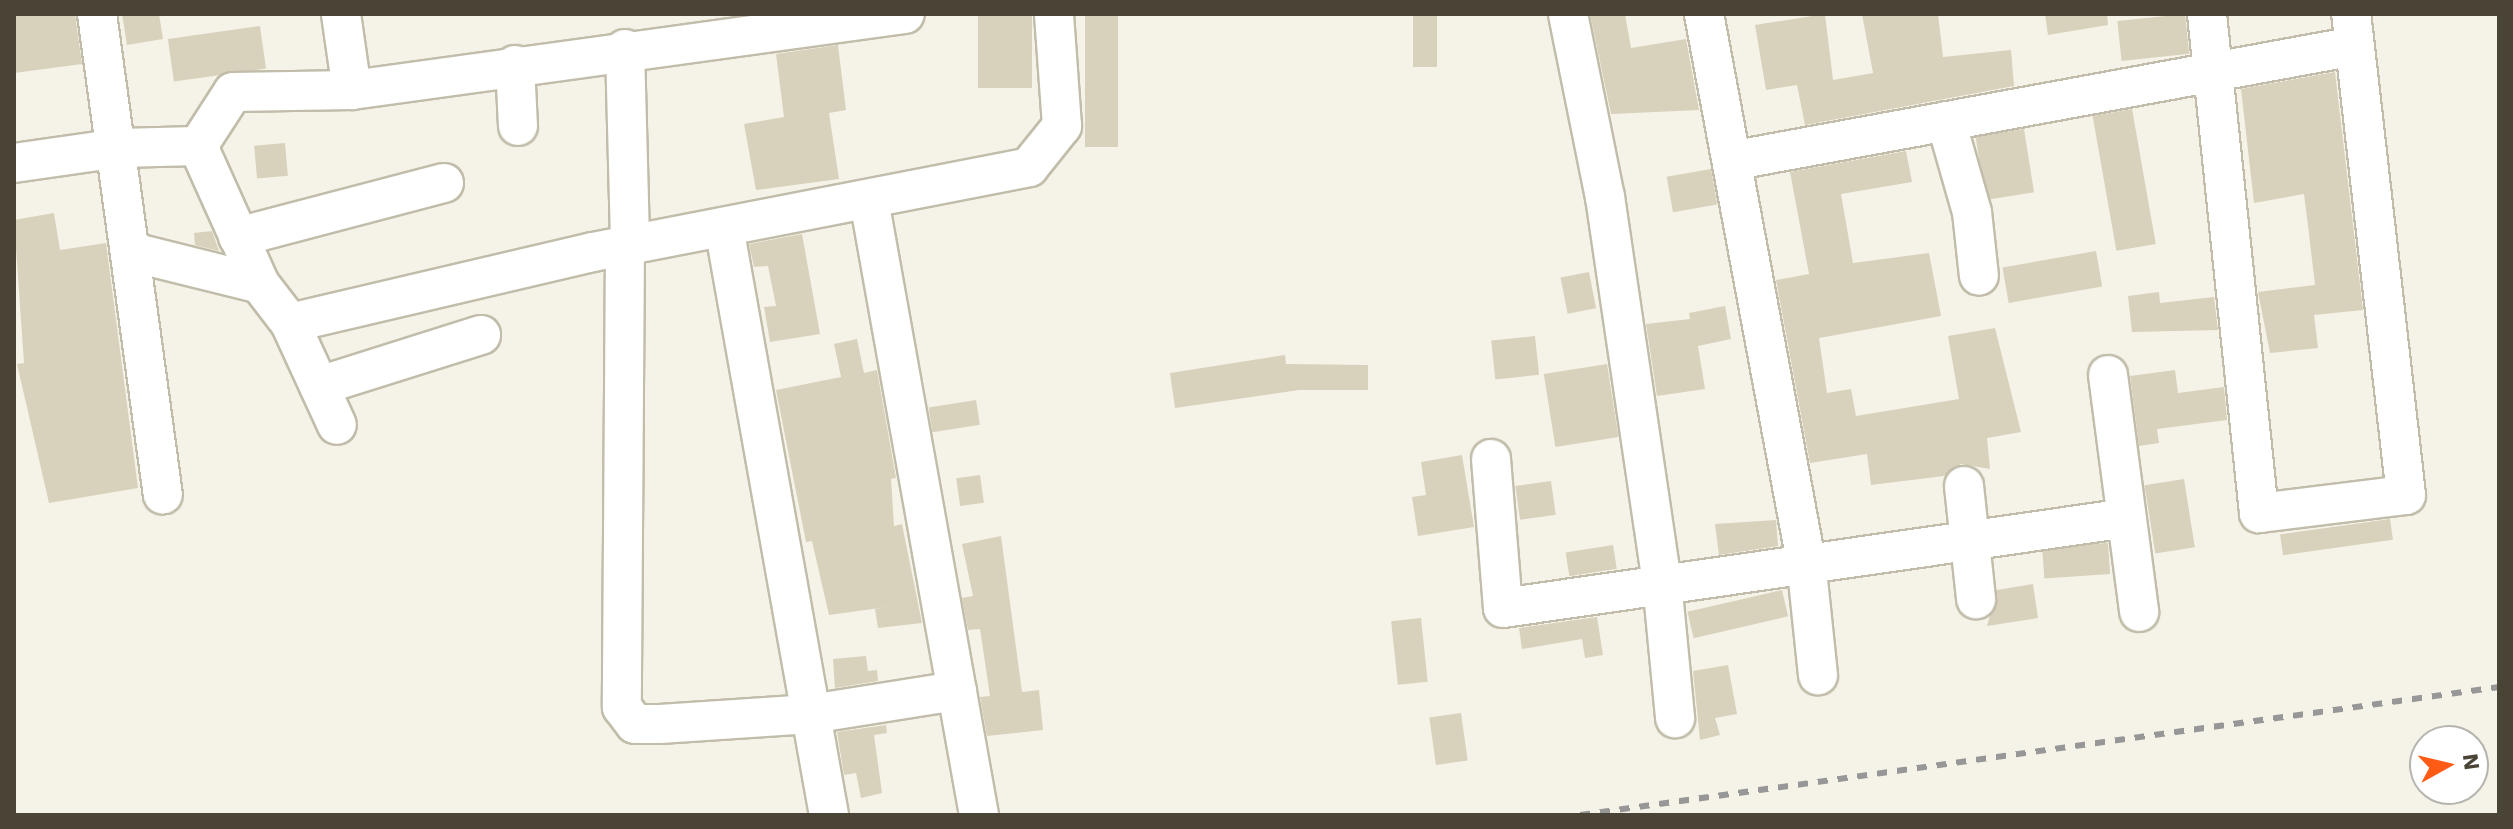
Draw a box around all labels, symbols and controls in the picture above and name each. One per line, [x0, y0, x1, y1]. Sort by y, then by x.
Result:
north arrow [2409, 725, 2489, 805]
text: N [2458, 752, 2485, 772]

